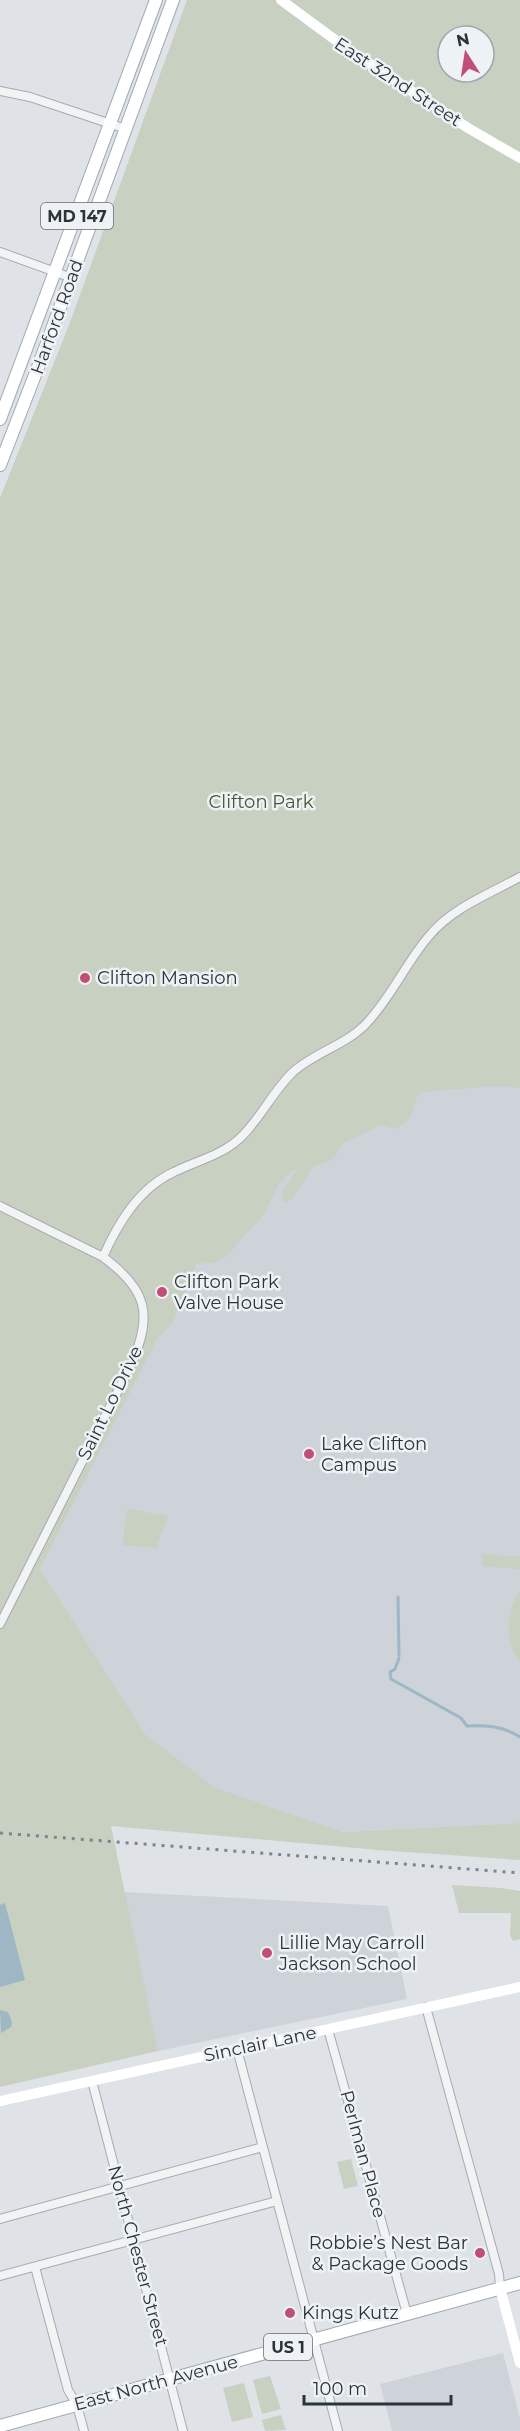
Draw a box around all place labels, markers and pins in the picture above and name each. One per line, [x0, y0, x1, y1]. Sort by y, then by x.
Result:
place label: Clifton Mansion [97, 967, 238, 989]
marker: Clifton Mansion [78, 971, 92, 985]
place label: Clifton Park Valve House [174, 1271, 284, 1314]
marker: Clifton Park Valve House [155, 1285, 169, 1299]
place label: Lake Clifton Campus [321, 1433, 427, 1476]
marker: Lake Clifton Campus [302, 1447, 316, 1461]
place label: Lillie May Carroll Jackson School [278, 1932, 425, 1975]
marker: Lillie May Carroll Jackson School [260, 1946, 274, 1960]
place label: Robbie’s Nest Bar & Package Goods [309, 2232, 468, 2275]
marker: Robbie’s Nest Bar & Package Goods [473, 2246, 487, 2260]
place label: Kings Kutz [302, 2302, 399, 2324]
marker: Kings Kutz [283, 2306, 297, 2320]

